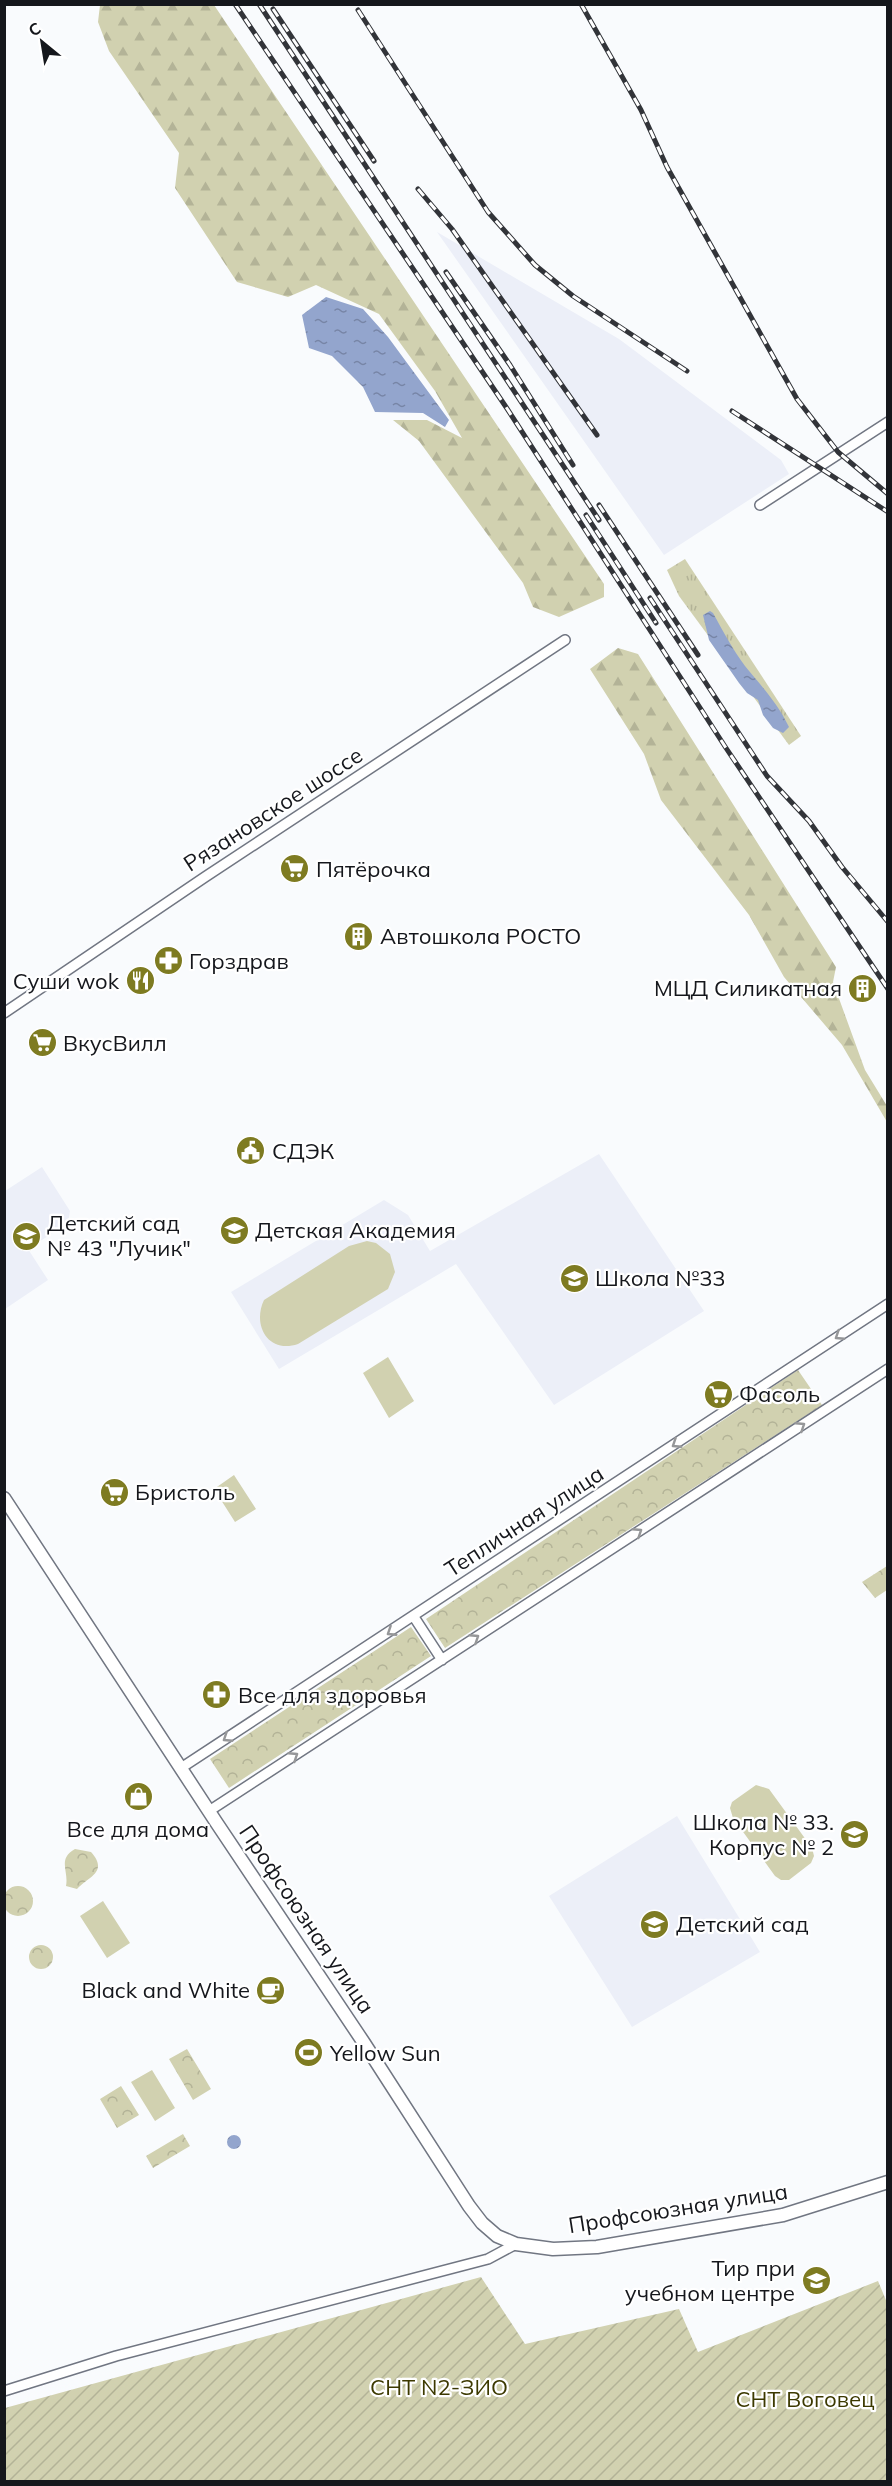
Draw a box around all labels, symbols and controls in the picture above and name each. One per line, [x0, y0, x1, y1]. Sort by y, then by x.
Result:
north arrow [12, 12, 72, 72]
text: С [25, 18, 44, 40]
street label: Рязановское шоссе [178, 741, 368, 877]
supermarket icon: Пятёрочка [279, 853, 311, 885]
place label: Пятёрочка [316, 855, 431, 883]
building icon: Автошкола РОСТО [343, 920, 375, 952]
place label: Автошкола РОСТО [380, 922, 581, 950]
pharmacy icon: Горздрав [152, 945, 184, 977]
place label: Горздрав [189, 947, 289, 975]
restaurant icon: Суши wok [124, 965, 156, 997]
place label: Суши wok [13, 967, 120, 995]
building icon: МЦД Силикатная [847, 972, 879, 1004]
place label: МЦД Силикатная [654, 974, 842, 1002]
supermarket icon: ВкусВилл [26, 1027, 58, 1059]
place label: ВкусВилл [63, 1029, 167, 1057]
public building icon: СДЭК [235, 1135, 267, 1167]
place label: СДЭК [272, 1137, 335, 1165]
place label: Детский сад № 43 "Лучик" [47, 1209, 191, 1262]
school or university icon: Детская Академия [218, 1214, 250, 1246]
place label: Детская Академия [255, 1216, 456, 1244]
school or university icon: Детский сад № 43 "Лучик" [10, 1220, 42, 1252]
school or university icon: Школа №33 [558, 1262, 590, 1294]
place label: Школа №33 [595, 1264, 726, 1292]
one-way arrow [834, 1329, 845, 1340]
supermarket icon: Фасоль [702, 1378, 734, 1410]
place label: Фасоль [739, 1380, 820, 1408]
one-way arrow [795, 1422, 806, 1433]
one-way arrow [672, 1437, 683, 1448]
street label: Тепличная улица [439, 1459, 609, 1583]
supermarket icon: Бристоль [98, 1476, 130, 1508]
place label: Бристоль [135, 1478, 235, 1506]
one-way arrow [631, 1528, 642, 1539]
one-way arrow [386, 1625, 397, 1636]
one-way arrow [468, 1635, 479, 1646]
pharmacy icon: Все для здоровья [201, 1679, 233, 1711]
place label: Все для здоровья [238, 1681, 427, 1709]
one-way arrow [223, 1731, 233, 1743]
one-way arrow [287, 1752, 298, 1763]
shop icon: Все для дома [122, 1781, 154, 1813]
place label: Школа № 33. Корпус № 2 [693, 1808, 834, 1861]
place label: Все для дома [67, 1815, 209, 1843]
street label: Профсоюзная улица [233, 1819, 381, 2019]
school or university icon: Школа № 33. Корпус № 2 [839, 1819, 871, 1851]
school or university icon: Детский сад [639, 1908, 671, 1940]
place label: Детский сад [676, 1910, 809, 1938]
cafe icon: Black and White [255, 1974, 287, 2006]
place label: Black and White [81, 1976, 250, 2004]
sports icon: Yellow Sun [293, 2037, 325, 2069]
place label: Yellow Sun [329, 2039, 441, 2067]
street label: Профсоюзная улица [566, 2177, 790, 2239]
place label: Тир при учебном центре [625, 2254, 795, 2307]
school or university icon: Тир при учебном центре [800, 2265, 832, 2297]
park label: СНТ N2-ЗИО [370, 2373, 508, 2401]
park label: СНТ Воговец [735, 2385, 875, 2413]

